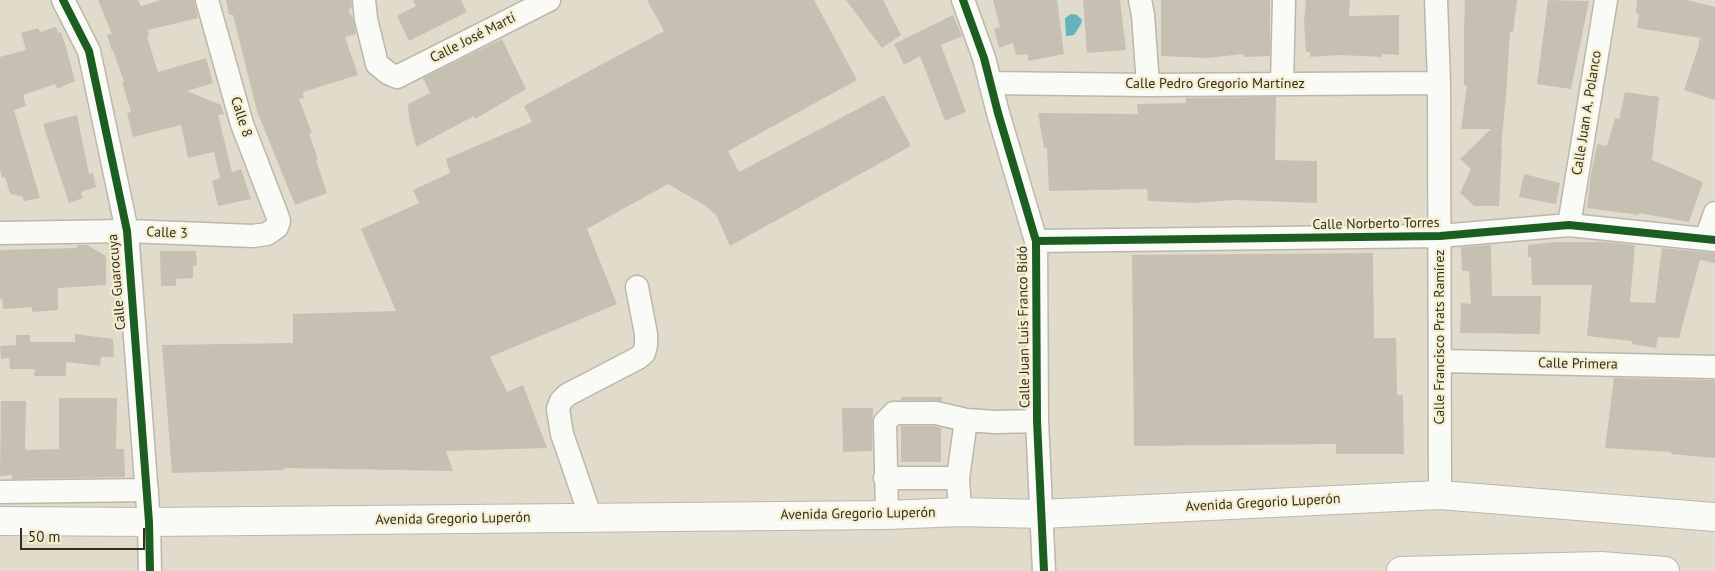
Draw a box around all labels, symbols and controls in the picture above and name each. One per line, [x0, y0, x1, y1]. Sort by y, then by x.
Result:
street label: Calle José Martí [427, 9, 519, 67]
street label: Calle Juan A. Polanco [1569, 49, 1605, 177]
street label: Calle Pedro Gregorio Martínez [1125, 76, 1305, 92]
street label: Calle 8 [227, 95, 255, 139]
street label: Calle Norberto Torres [1312, 214, 1440, 234]
street label: Calle 3 [146, 224, 188, 242]
street label: Calle Guarocuya [104, 233, 130, 331]
street label: Calle Juan Luis Franco Bidó [1014, 246, 1034, 408]
street label: Calle Francisco Prats Ramírez [1432, 249, 1448, 425]
street label: Calle Primera [1538, 355, 1618, 373]
street label: Avenida Gregorio Luperón [1185, 491, 1341, 515]
street label: Avenida Gregorio Luperón [780, 504, 936, 524]
street label: Avenida Gregorio Luperón [375, 509, 531, 529]
scale bar [22, 518, 148, 550]
text: 50 m [28, 527, 61, 546]

